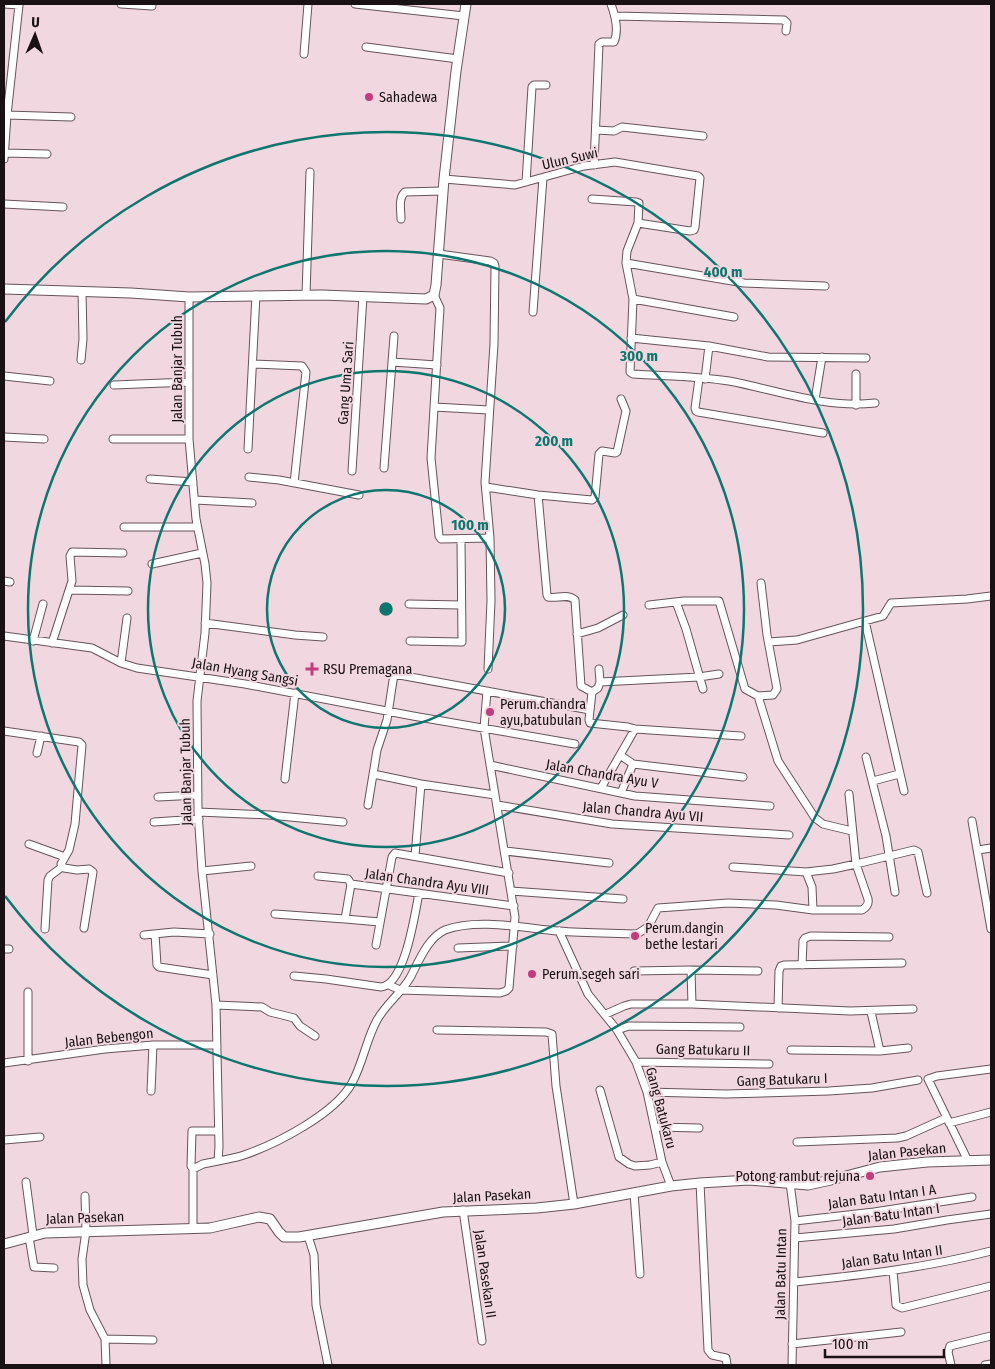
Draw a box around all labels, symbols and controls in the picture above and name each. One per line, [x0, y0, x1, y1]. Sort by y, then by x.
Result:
north arrow [10, 10, 60, 60]
text: U [31, 14, 40, 31]
place label: Sahadewa [379, 89, 437, 106]
marker: Sahadewa [363, 91, 375, 103]
street label: Ulun Suwi [540, 144, 600, 174]
text: 400 m [704, 263, 742, 281]
street label: Jalan Banjar Tubuh [169, 315, 186, 423]
street label: Gang Uma Sari [335, 341, 357, 425]
text: 300 m [619, 347, 658, 365]
text: 200 m [534, 432, 573, 450]
text: 100 m [451, 516, 489, 534]
centre of rings [377, 600, 395, 618]
street label: Jalan Hyang Sangsi [191, 654, 299, 690]
place label: RSU Premagana [323, 661, 412, 678]
marker: RSU Premagana [305, 662, 319, 676]
place label: Perum.chandra ayu,batubulan [500, 696, 586, 729]
marker: Perum.chandra ayu,batubulan [484, 706, 496, 718]
street label: Jalan Banjar Tubuh [177, 718, 195, 826]
street label: Jalan Chandra Ayu V [545, 756, 660, 792]
street label: Jalan Chandra Ayu VII [582, 798, 704, 826]
street label: Jalan Chandra Ayu VIII [364, 865, 490, 899]
place label: Perum.dangin bethe lestari [645, 920, 724, 953]
marker: Perum.dangin bethe lestari [629, 930, 641, 942]
place label: Perum.segeh sari [542, 966, 640, 983]
marker: Perum.segeh sari [526, 968, 538, 980]
street label: Jalan Bebengon [64, 1025, 154, 1051]
street label: Gang Batukaru II [656, 1041, 750, 1059]
street label: Gang Batukaru [642, 1065, 680, 1151]
street label: Gang Batukaru I [736, 1070, 828, 1090]
street label: Jalan Pasekan [867, 1139, 947, 1165]
place label: Potong rambut rejuna [736, 1168, 860, 1185]
marker: Potong rambut rejuna [864, 1170, 876, 1182]
street label: Jalan Batu Intan I A [827, 1181, 938, 1213]
street label: Jalan Pasekan [452, 1185, 532, 1207]
street label: Jalan Batu Intan I [841, 1200, 941, 1230]
street label: Jalan Pasekan [45, 1208, 125, 1228]
street label: Jalan Batu Intan [772, 1228, 790, 1320]
street label: Jalan Pasekan II [470, 1229, 500, 1319]
street label: Jalan Batu Intan II [840, 1241, 944, 1273]
scale bar [825, 1326, 944, 1358]
text: 100 m [832, 1335, 869, 1353]

